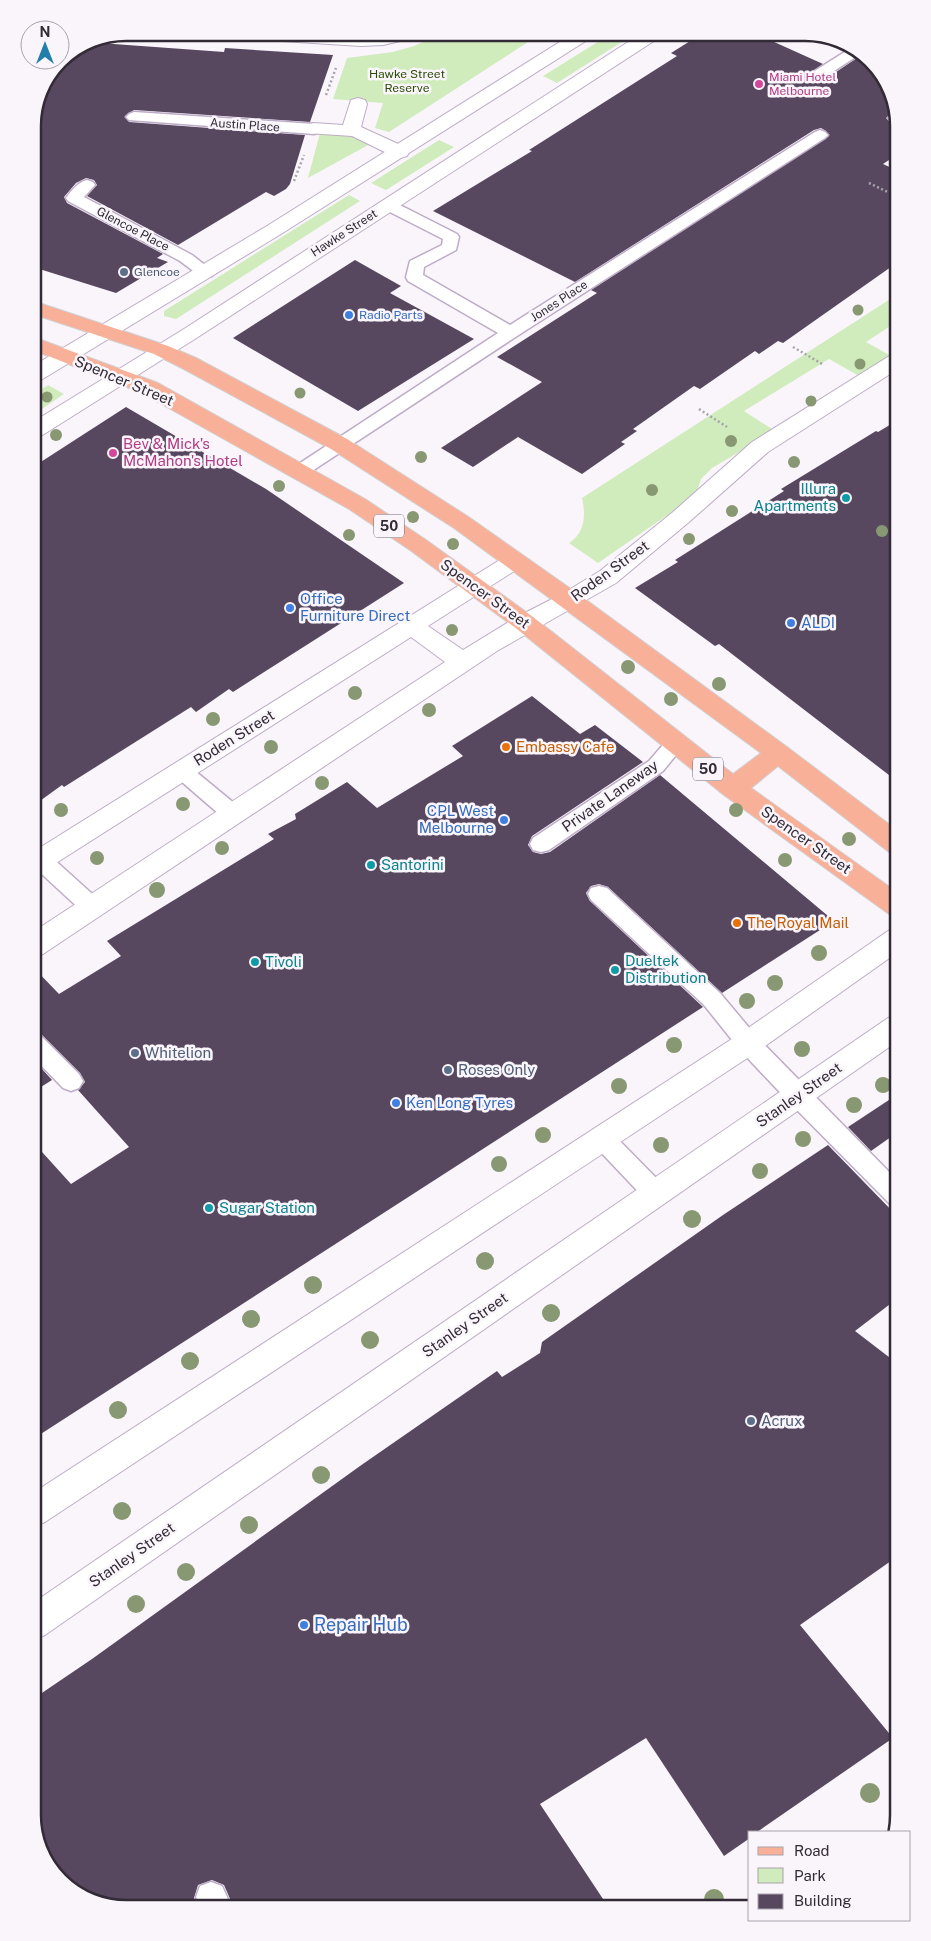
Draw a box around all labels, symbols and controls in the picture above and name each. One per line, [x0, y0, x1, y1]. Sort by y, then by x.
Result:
north arrow [20, 20, 70, 70]
text: N [40, 24, 50, 40]
park label: Hawke Street Reserve [369, 67, 445, 95]
place label: Miami Hotel Melbourne [769, 70, 836, 98]
marker: Miami Hotel Melbourne [753, 78, 765, 90]
street label: Austin Place [210, 116, 281, 134]
street label: Glencoe Place [94, 204, 172, 254]
street label: Hawke Street [308, 206, 380, 260]
place label: Glencoe [134, 265, 180, 279]
marker: Glencoe [118, 266, 130, 278]
street label: Jones Place [528, 277, 590, 325]
place label: Radio Parts [359, 308, 423, 322]
marker: Radio Parts [343, 309, 355, 321]
street label: Spencer Street [72, 352, 176, 409]
place label: Bev & Mick's McMahon's Hotel [123, 435, 243, 469]
marker: Bev & Mick's McMahon's Hotel [107, 447, 119, 459]
place label: Illura Apartments [754, 480, 836, 514]
marker: Illura Apartments [840, 492, 852, 504]
road number: 50 [374, 514, 404, 538]
street label: Roden Street [568, 537, 652, 604]
street label: Spencer Street [437, 556, 533, 632]
place label: Office Furniture Direct [300, 590, 410, 624]
marker: Office Furniture Direct [284, 602, 296, 614]
place label: ALDI [801, 614, 835, 631]
marker: ALDI [785, 617, 797, 629]
street label: Roden Street [190, 706, 277, 769]
place label: Embassy Cafe [516, 738, 615, 755]
marker: Embassy Cafe [500, 741, 512, 753]
street label: Private Laneway [558, 756, 661, 835]
road number: 50 [693, 758, 723, 781]
place label: CPL West Melbourne [419, 802, 494, 836]
street label: Spencer Street [758, 802, 855, 877]
marker: CPL West Melbourne [498, 814, 510, 826]
place label: Santorini [381, 856, 444, 873]
marker: Santorini [365, 859, 377, 871]
place label: The Royal Mail [747, 914, 849, 931]
marker: The Royal Mail [731, 917, 743, 929]
place label: Dueltek Distribution [625, 952, 706, 986]
place label: Tivoli [265, 953, 302, 970]
marker: Tivoli [249, 956, 261, 968]
marker: Dueltek Distribution [609, 964, 621, 976]
place label: Whitelion [145, 1044, 211, 1061]
marker: Whitelion [129, 1047, 141, 1059]
street label: Stanley Street [753, 1059, 845, 1130]
place label: Roses Only [458, 1061, 535, 1078]
marker: Roses Only [442, 1064, 454, 1076]
place label: Ken Long Tyres [406, 1094, 513, 1111]
marker: Ken Long Tyres [390, 1097, 402, 1109]
place label: Sugar Station [219, 1199, 315, 1216]
marker: Sugar Station [203, 1202, 215, 1214]
street label: Stanley Street [419, 1289, 511, 1360]
place label: Acrux [761, 1412, 803, 1429]
marker: Acrux [745, 1415, 757, 1427]
street label: Stanley Street [86, 1519, 178, 1590]
place label: Repair Hub [314, 1614, 408, 1635]
marker: Repair Hub [298, 1619, 310, 1631]
legend [748, 1831, 911, 1921]
text: Road [794, 1842, 830, 1859]
text: Park [794, 1867, 826, 1884]
text: Building [794, 1892, 852, 1909]

